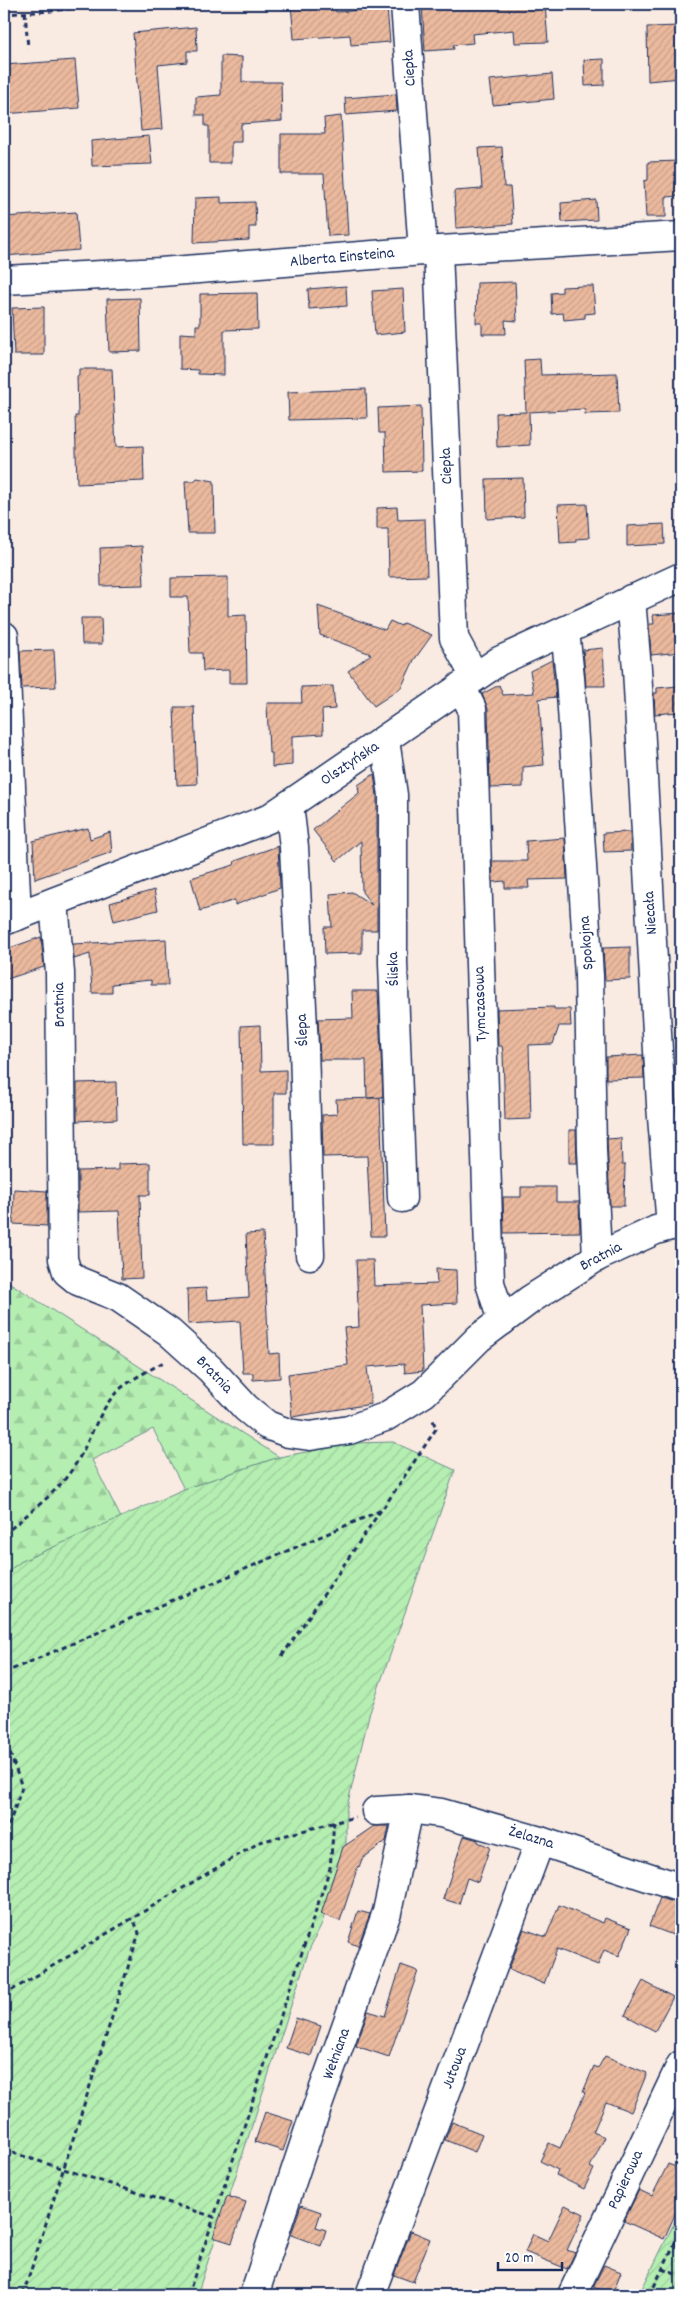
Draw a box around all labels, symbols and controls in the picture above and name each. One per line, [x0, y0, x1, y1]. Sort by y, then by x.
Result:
street label: Ciepła [397, 48, 423, 87]
street label: Alberta Einsteina [289, 242, 396, 274]
street label: Ciepła [435, 447, 459, 485]
street label: Olsztyńska [316, 736, 384, 792]
street label: Niecała [638, 890, 664, 935]
street label: Spokojna [574, 915, 600, 971]
street label: Śliska [382, 951, 406, 986]
street label: Tymczasowa [468, 965, 494, 1042]
street label: Bratnia [48, 982, 72, 1028]
street label: Ślepa [291, 1013, 315, 1047]
street label: Bratnia [576, 1236, 627, 1278]
street label: Bratnia [190, 1351, 238, 1399]
street label: Żelazna [505, 1820, 557, 1856]
street label: Wełniana [317, 2025, 357, 2083]
street label: Jutowa [436, 2043, 474, 2092]
street label: Papierowa [602, 2146, 650, 2213]
scale bar [498, 2239, 561, 2271]
text: 20 m [505, 2248, 533, 2270]

